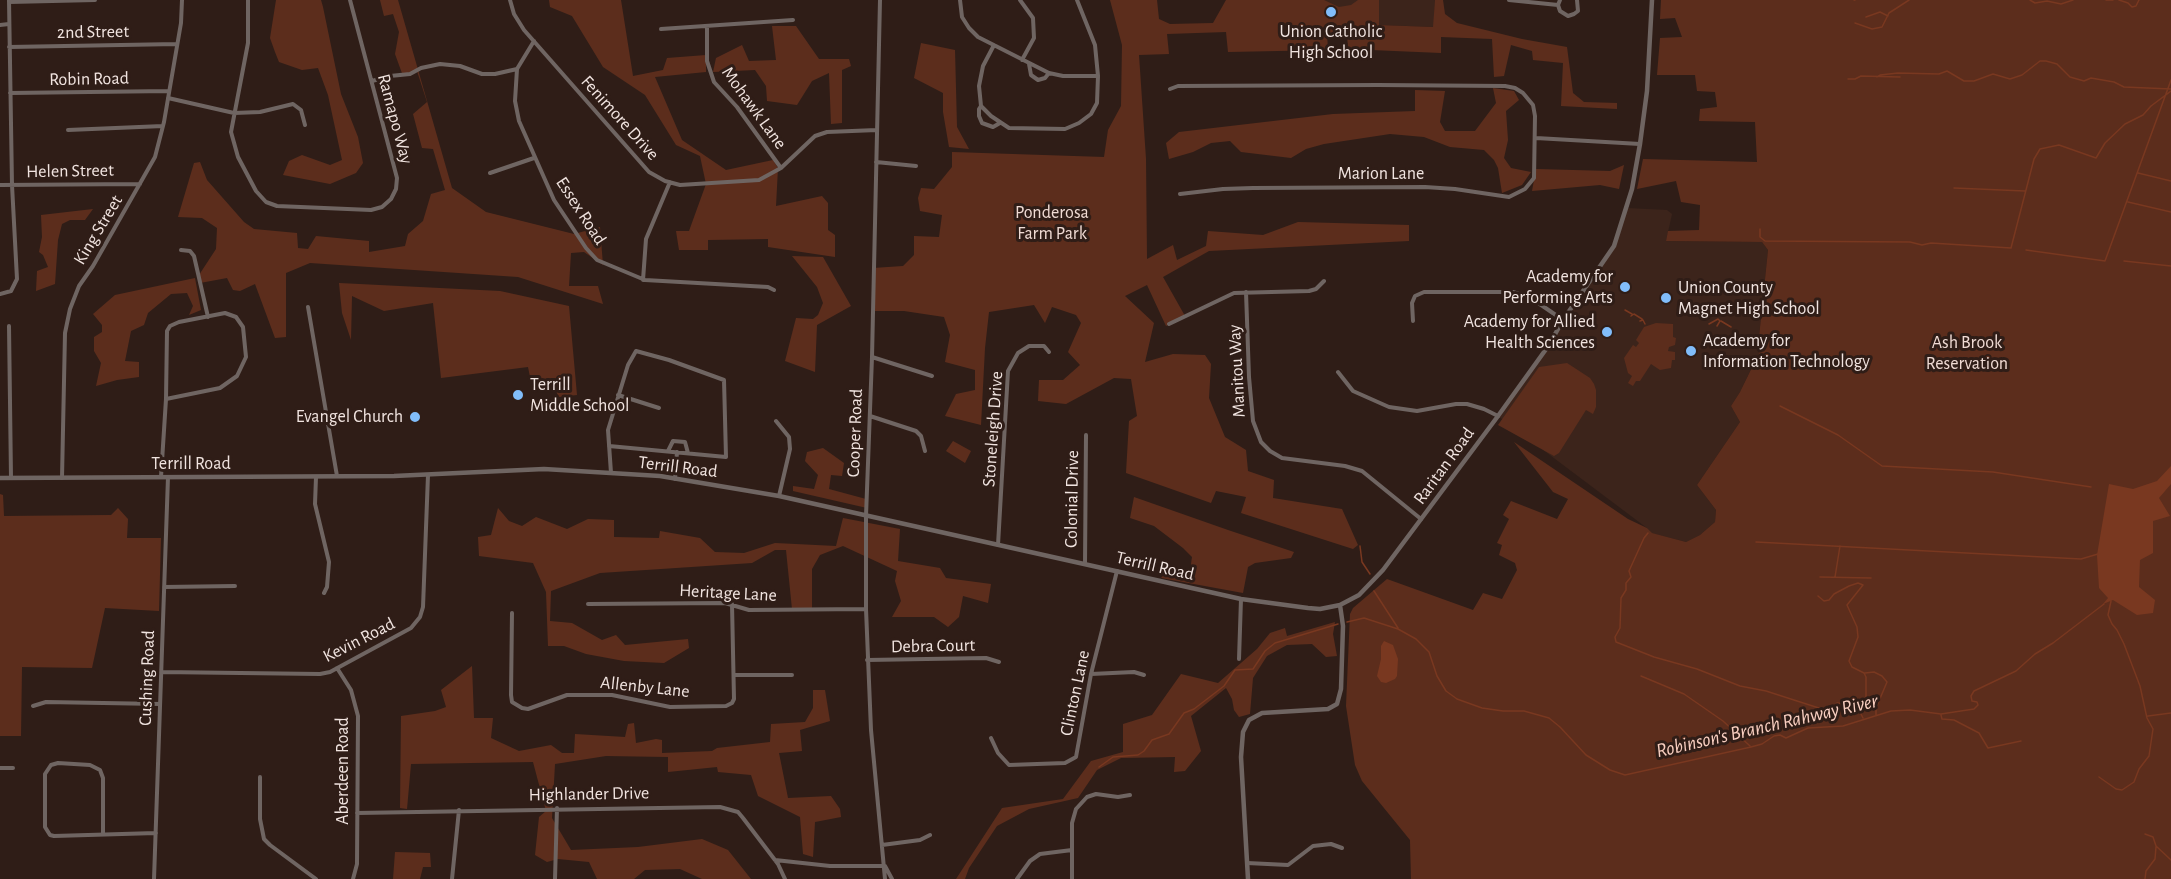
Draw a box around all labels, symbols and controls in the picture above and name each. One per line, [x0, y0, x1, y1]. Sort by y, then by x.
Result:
marker: Union Catholic High School [1324, 5, 1338, 19]
street label: 2nd Street [57, 21, 129, 43]
place label: Union Catholic High School [1280, 21, 1382, 63]
street label: Mohawk Lane [717, 63, 791, 153]
street label: Robin Road [49, 68, 129, 90]
street label: Fenimore Drive [576, 71, 664, 165]
street label: Ramapo Way [373, 72, 417, 166]
street label: Helen Street [26, 159, 114, 183]
street label: Marion Lane [1338, 163, 1424, 185]
street label: Essex Road [551, 173, 611, 249]
street label: King Street [69, 191, 127, 269]
park label: Ponderosa Farm Park [1015, 202, 1089, 244]
place label: Academy for Performing Arts [1502, 266, 1613, 308]
place label: Union County Magnet High School [1678, 277, 1820, 320]
marker: Academy for Performing Arts [1618, 280, 1632, 294]
marker: Union County Magnet High School [1659, 291, 1673, 305]
place label: Academy for Allied Health Sciences [1464, 311, 1595, 354]
street label: Manitou Way [1224, 324, 1250, 418]
marker: Academy for Allied Health Sciences [1600, 325, 1614, 339]
place label: Academy for Information Technology [1703, 330, 1870, 372]
park label: Ash Brook Reservation [1926, 332, 2008, 374]
marker: Academy for Information Technology [1684, 344, 1698, 358]
street label: Stoneleigh Drive [978, 370, 1008, 488]
place label: Terrill Middle School [530, 374, 629, 416]
marker: Terrill Middle School [511, 388, 525, 402]
street label: Cooper Road [843, 388, 867, 478]
place label: Evangel Church [296, 406, 403, 428]
marker: Evangel Church [408, 410, 422, 424]
street label: Raritan Road [1409, 423, 1479, 509]
street label: Colonial Drive [1060, 450, 1084, 548]
street label: Terrill Road [637, 451, 719, 483]
street label: Terrill Road [151, 453, 231, 475]
street label: Terrill Road [1114, 547, 1196, 585]
street label: Heritage Lane [679, 580, 777, 606]
street label: Kevin Road [319, 613, 399, 667]
street label: Cushing Road [135, 630, 159, 726]
street label: Debra Court [891, 634, 975, 658]
street label: Clinton Lane [1055, 648, 1095, 738]
street label: Allenby Lane [599, 672, 691, 702]
water label: Robinson's Branch Rahway River [1654, 689, 1880, 763]
street label: Aberdeen Road [332, 717, 354, 825]
street label: Highlander Drive [529, 782, 649, 806]

